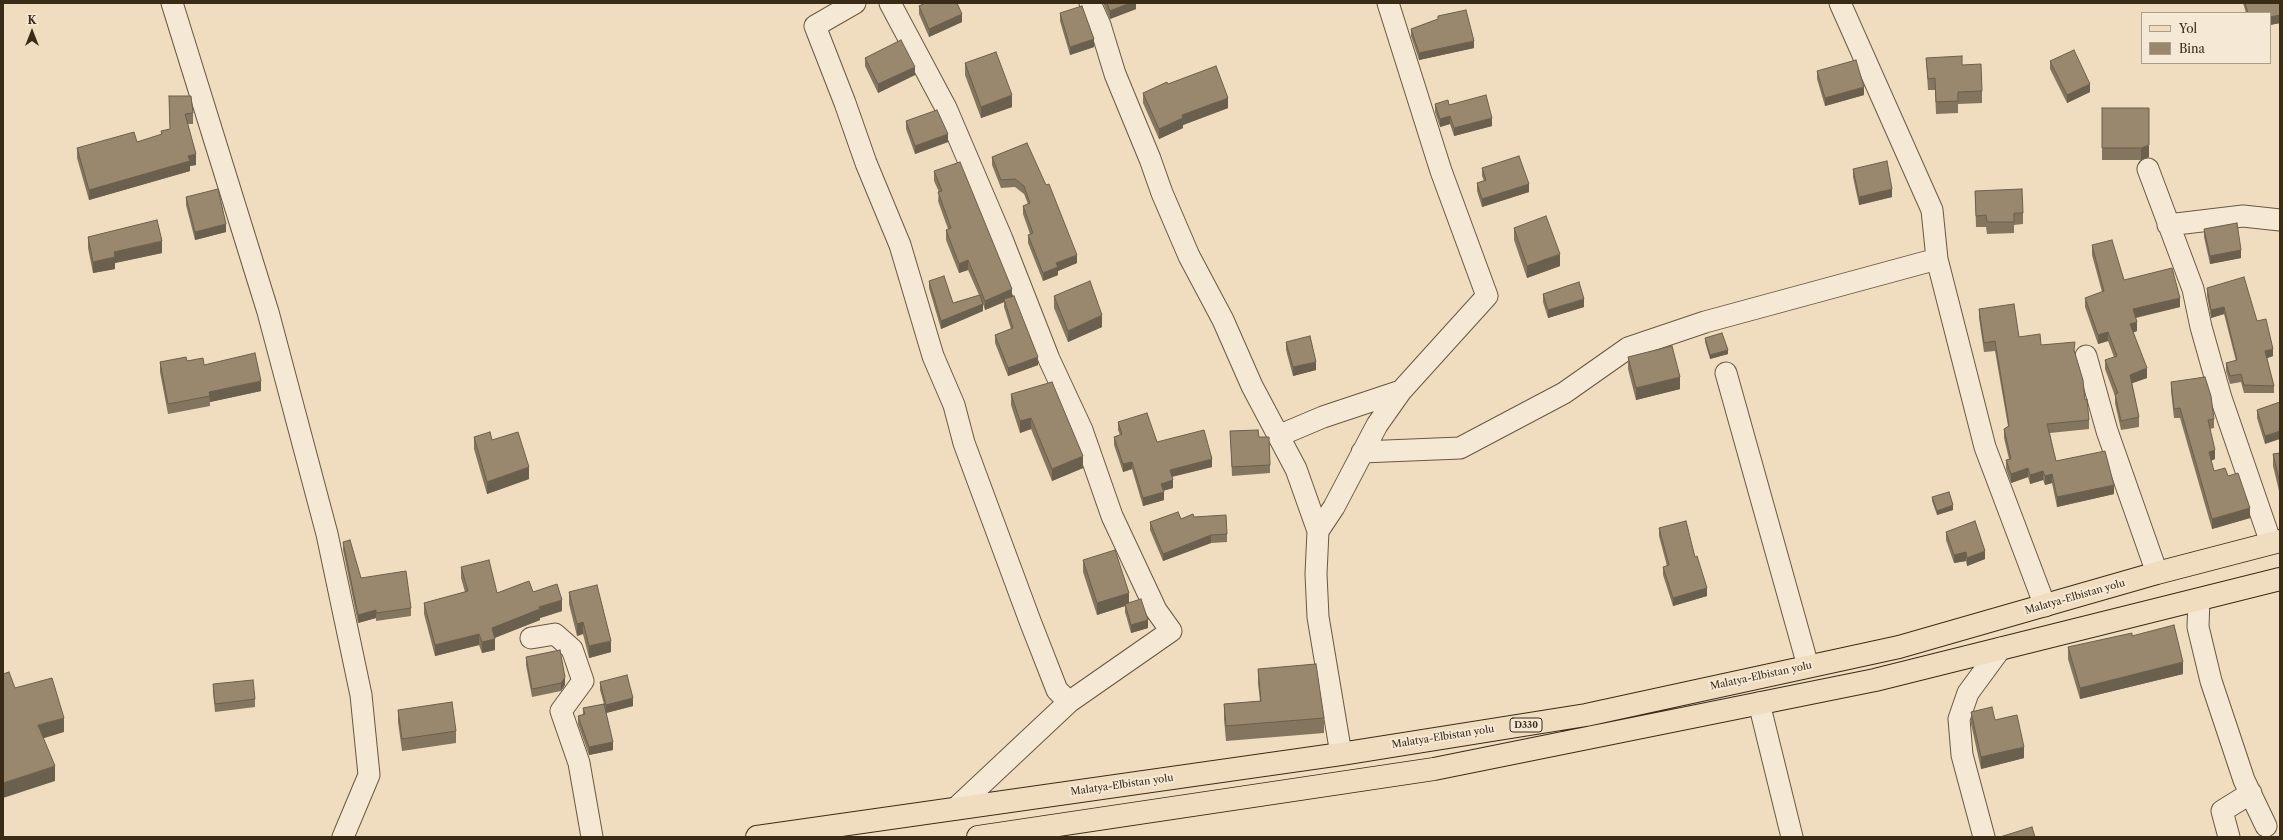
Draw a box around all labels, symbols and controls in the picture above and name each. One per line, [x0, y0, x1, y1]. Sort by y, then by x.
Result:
north arrow [12, 12, 52, 52]
legend [2141, 12, 2271, 64]
text: K [28, 13, 36, 27]
text: Yol [2179, 21, 2197, 36]
text: Bina [2179, 41, 2205, 56]
street label: Malatya-Elbistan yolu [2024, 577, 2126, 617]
street label: Malatya-Elbistan yolu [1709, 659, 1813, 693]
road number: D330 [1510, 718, 1542, 732]
street label: Malatya-Elbistan yolu [1391, 723, 1495, 751]
street label: Malatya-Elbistan yolu [1070, 772, 1174, 798]

